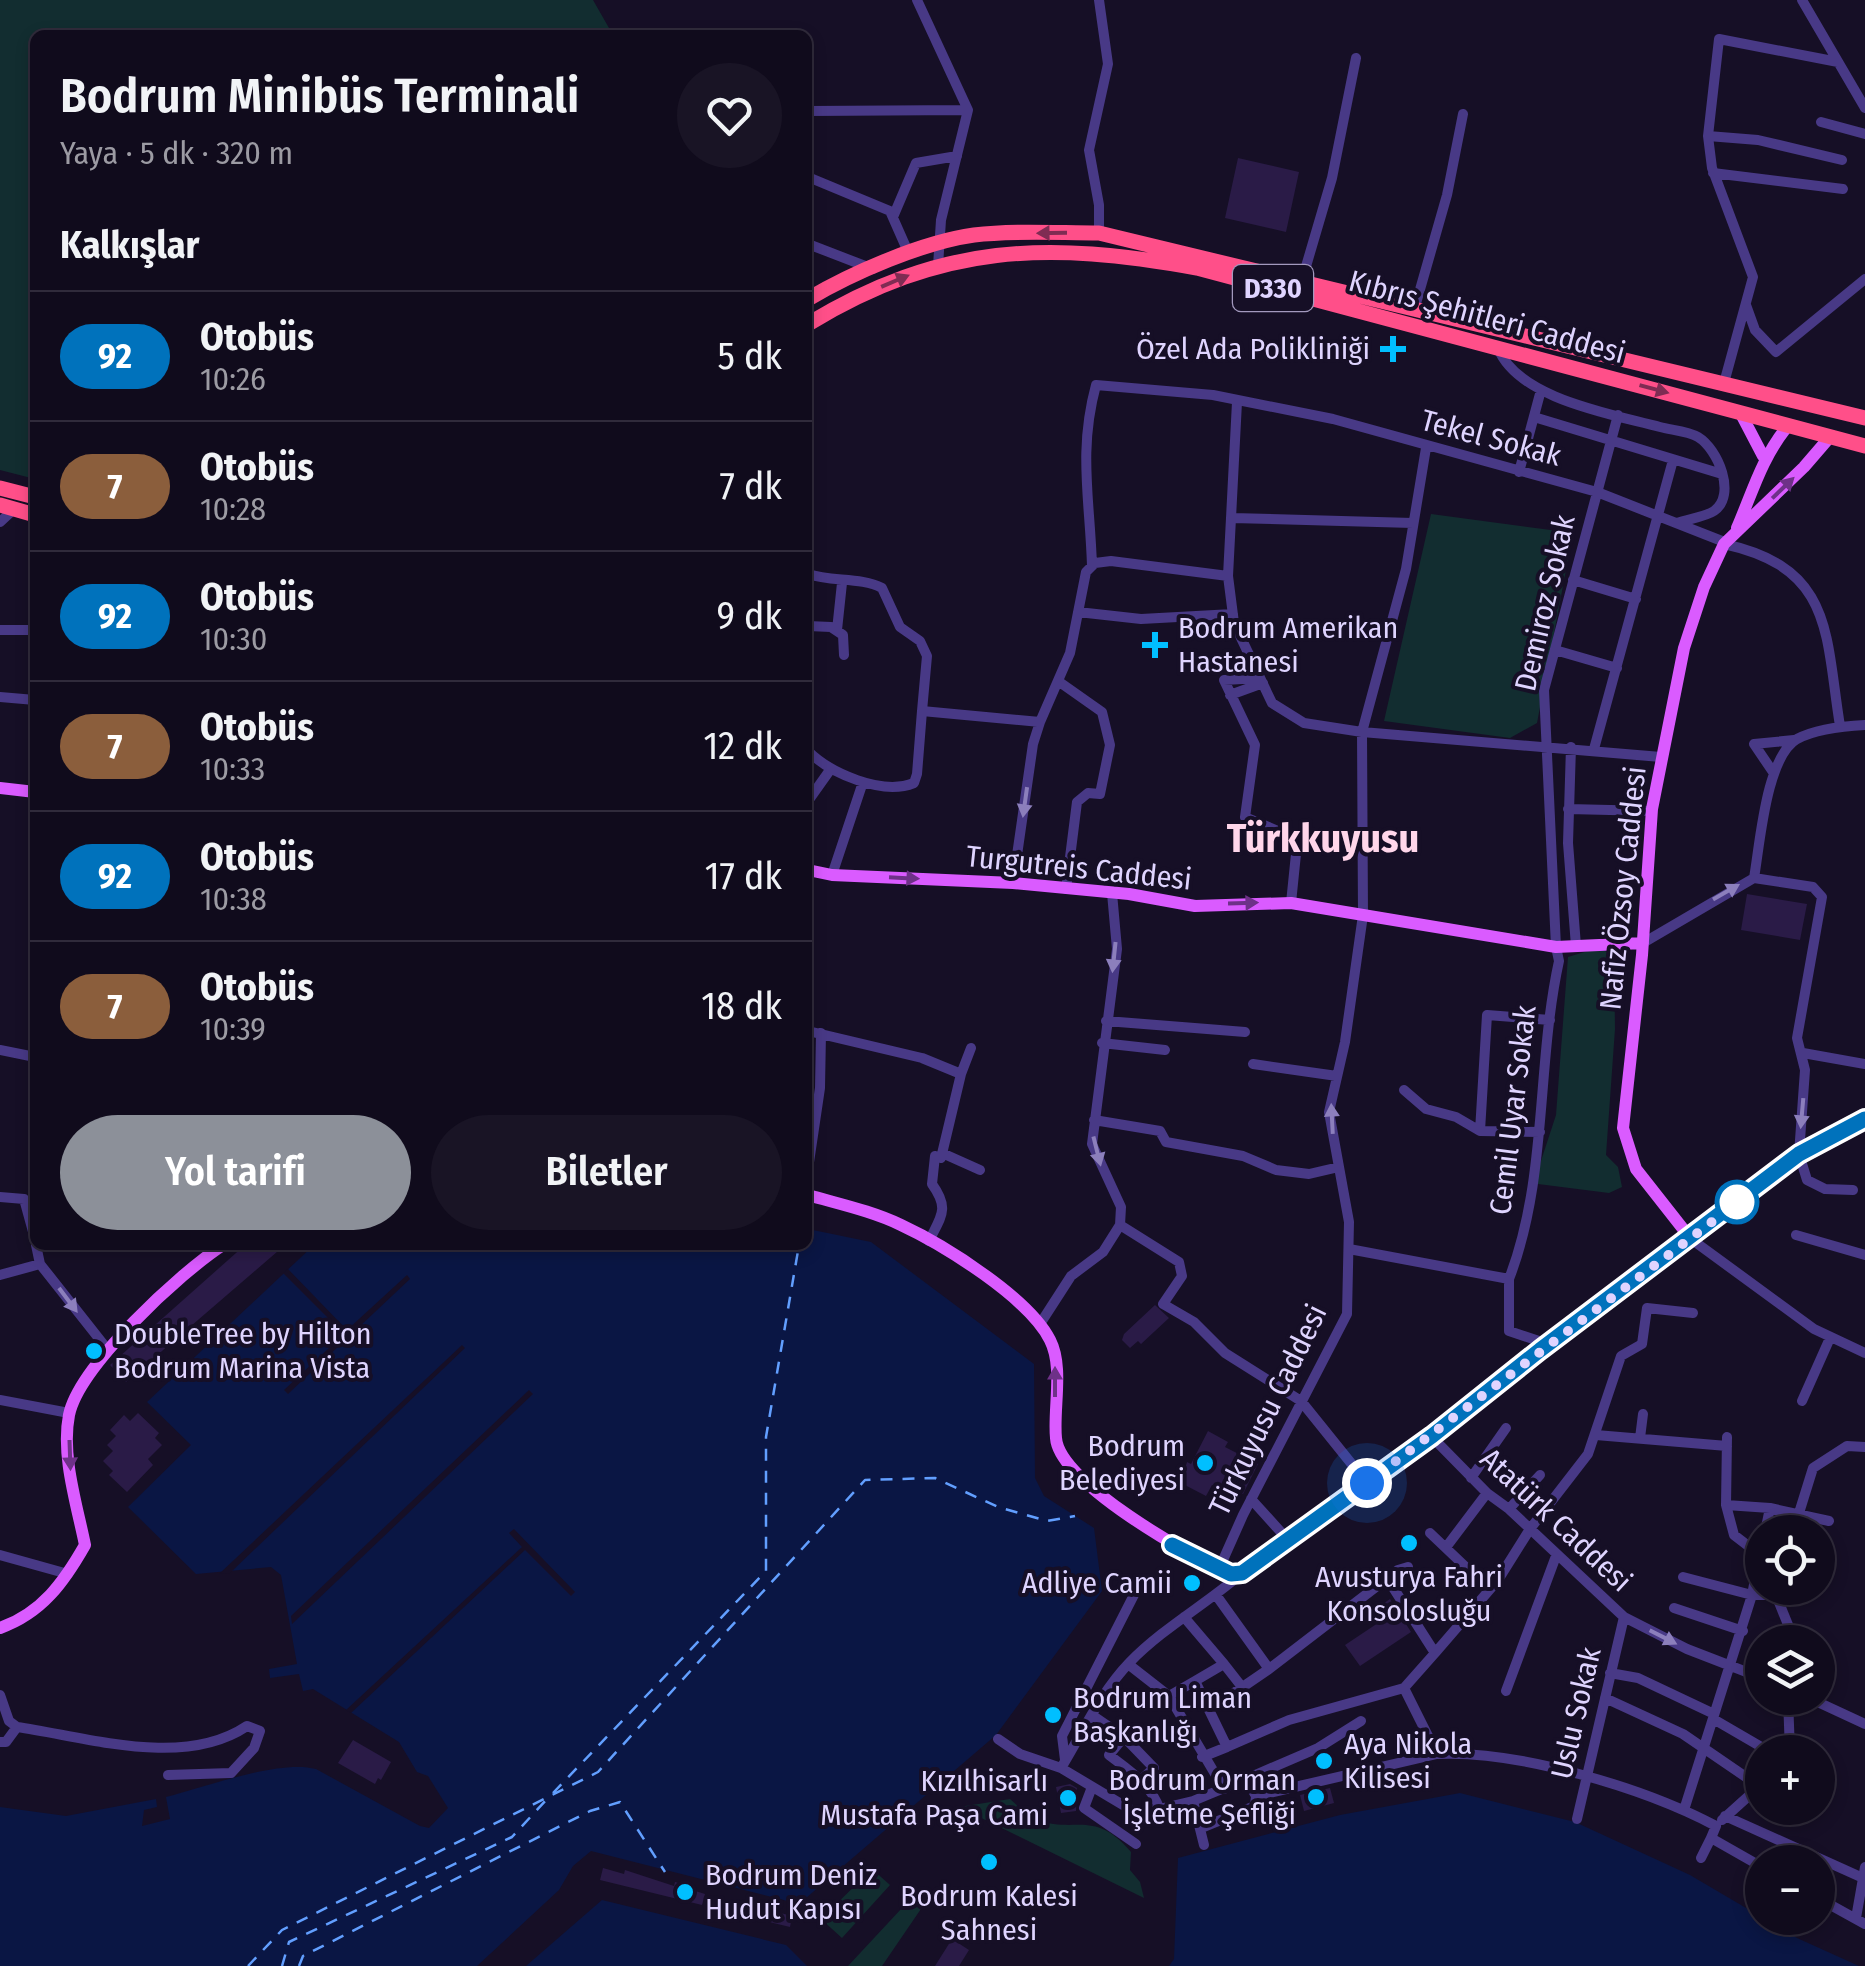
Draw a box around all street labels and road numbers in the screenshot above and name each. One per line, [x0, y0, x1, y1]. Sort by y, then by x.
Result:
street label: Kıbrıs Şehitleri Caddesi [1345, 263, 1629, 371]
road number: D330 [1233, 265, 1313, 311]
street label: Tekel Sokak [1417, 402, 1565, 474]
street label: Demiroz Sokak [1507, 511, 1583, 695]
street label: Nafiz Özsoy Caddesi [1592, 764, 1654, 1012]
street label: Turgutreis Caddesi [964, 838, 1194, 898]
street label: Cemil Uyar Sokak [1482, 1003, 1544, 1217]
street label: Türkuyusu Caddesi [1201, 1299, 1335, 1521]
street label: Atatürk Caddesi [1473, 1441, 1639, 1599]
street label: Uslu Sokak [1543, 1644, 1609, 1782]

